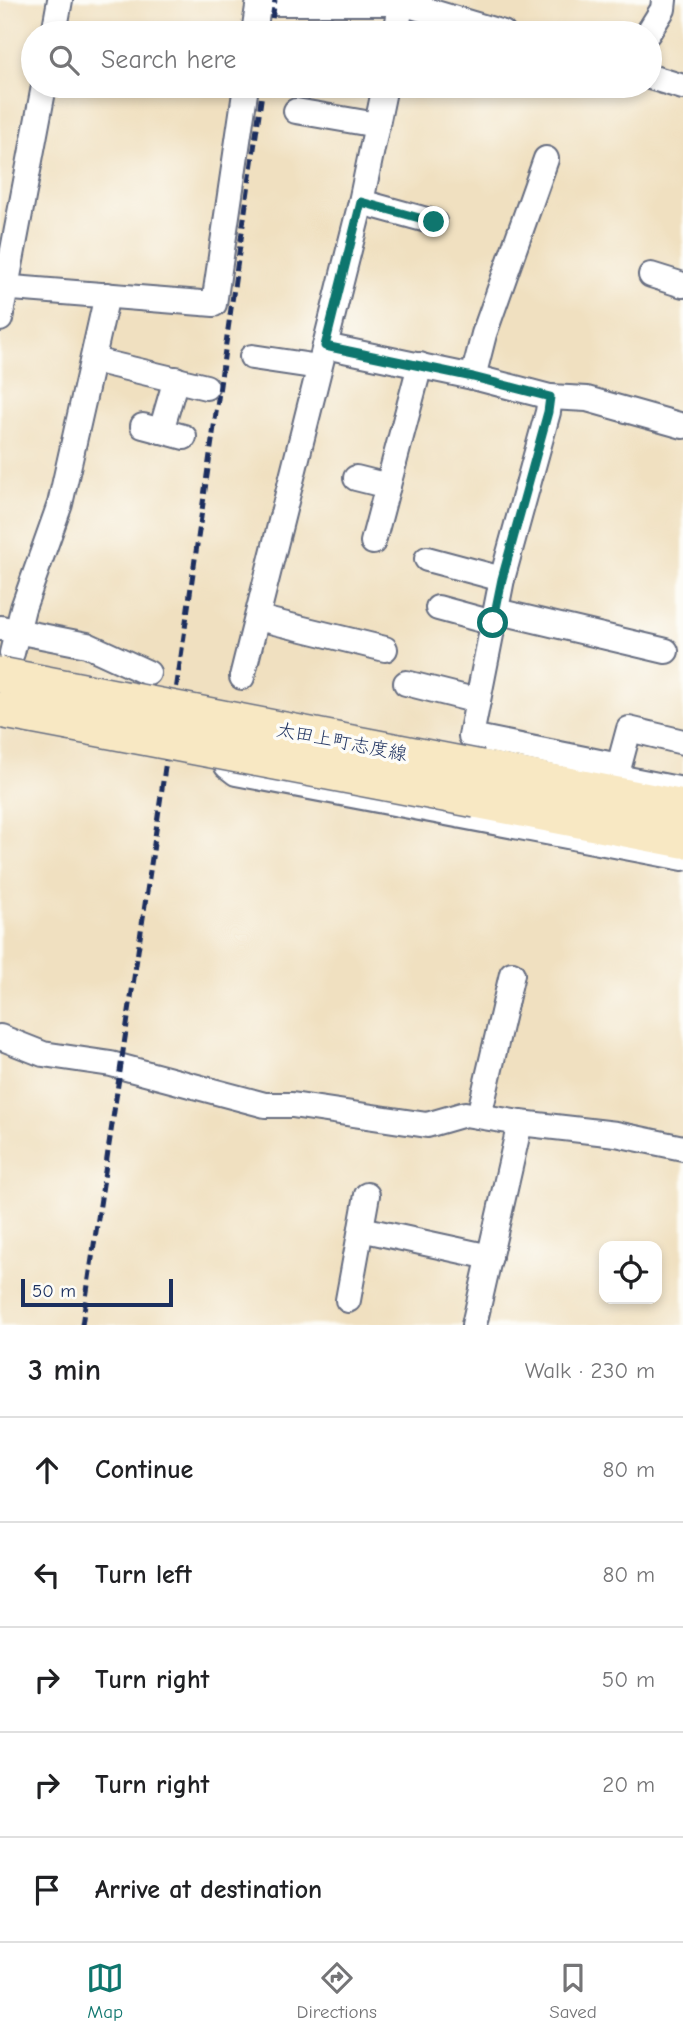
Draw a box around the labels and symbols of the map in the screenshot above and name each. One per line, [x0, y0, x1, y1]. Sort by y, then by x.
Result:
route end [418, 206, 449, 237]
route start [477, 607, 508, 638]
street label: 太田上町志度線 [274, 718, 409, 765]
scale bar [21, 1276, 173, 1308]

